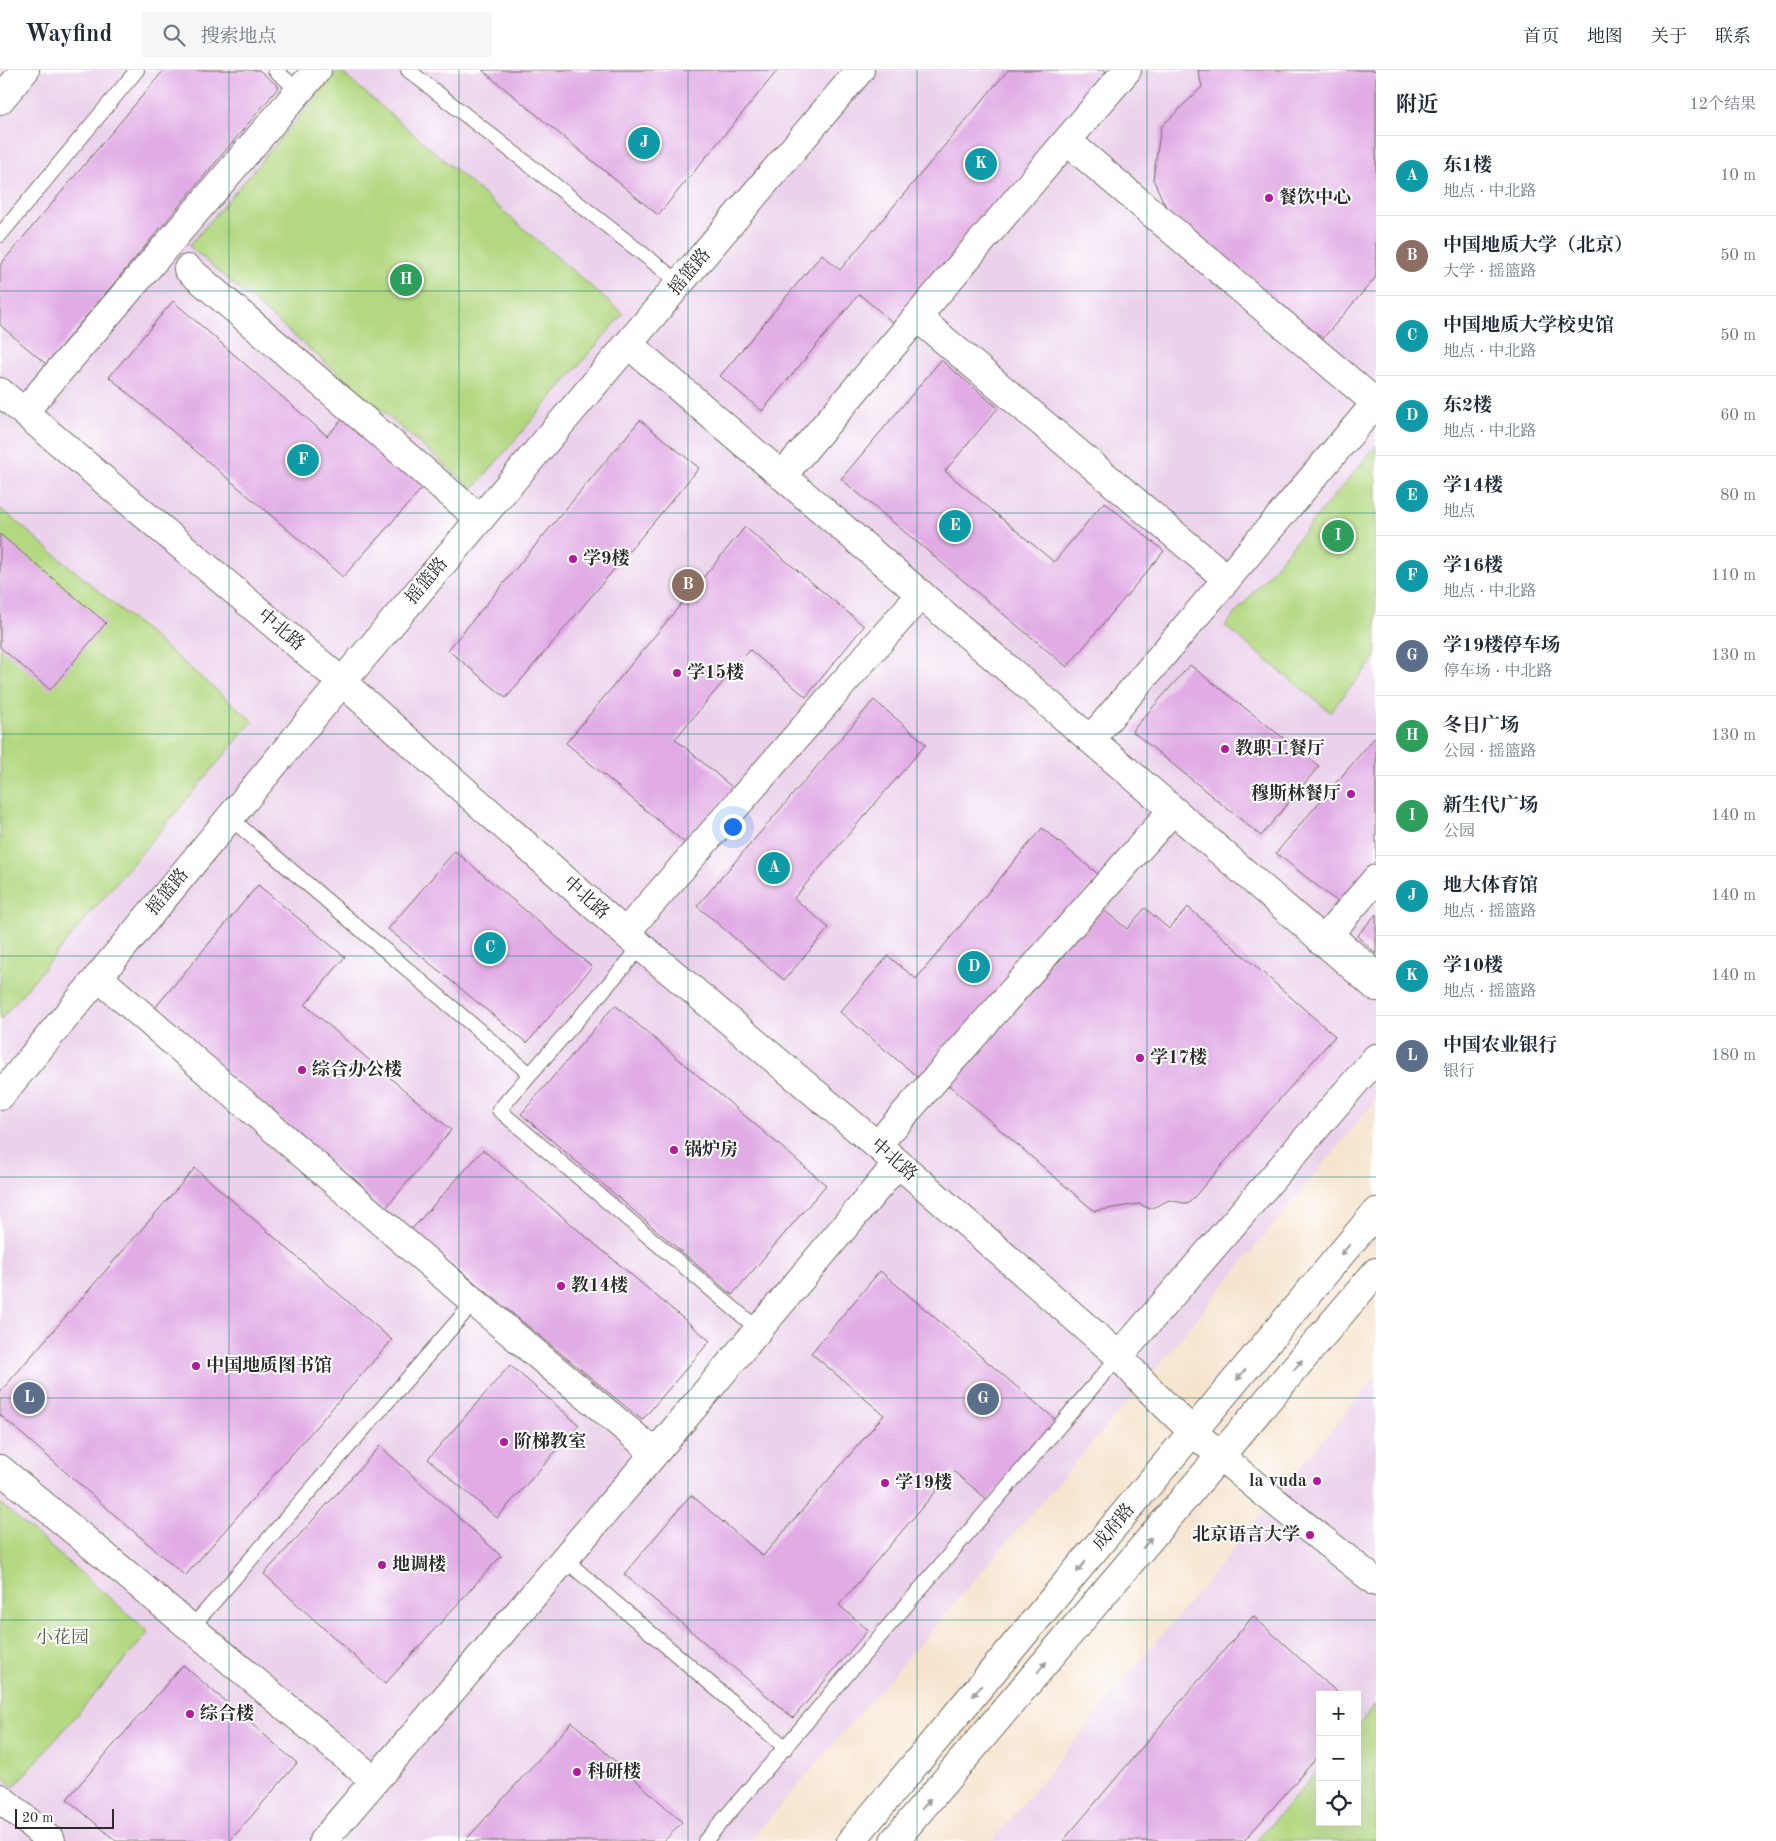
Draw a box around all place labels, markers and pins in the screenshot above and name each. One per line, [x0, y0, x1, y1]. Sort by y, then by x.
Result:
pin: J [628, 124, 660, 162]
pin: K [965, 145, 997, 183]
place label: 餐饮中心 [1279, 187, 1351, 207]
marker: 餐饮中心 [1263, 192, 1275, 204]
pin: H [390, 261, 422, 299]
pin: F [287, 441, 319, 479]
pin: E [939, 507, 971, 545]
pin: I [1322, 517, 1354, 555]
place label: 学9楼 [583, 548, 629, 568]
marker: 学9楼 [567, 553, 579, 565]
pin: B [672, 566, 704, 604]
place label: 学15楼 [687, 662, 744, 682]
marker: 学15楼 [671, 667, 683, 679]
place label: 教职工餐厅 [1235, 738, 1325, 758]
marker: 教职工餐厅 [1219, 743, 1231, 755]
place label: 穆斯林餐厅 [1251, 783, 1341, 803]
marker: 穆斯林餐厅 [1345, 788, 1357, 800]
pin: A [758, 849, 790, 887]
pin: C [474, 929, 506, 967]
pin: D [958, 948, 990, 986]
place label: 学17楼 [1150, 1047, 1207, 1067]
marker: 学17楼 [1134, 1052, 1146, 1064]
place label: 综合办公楼 [312, 1059, 402, 1079]
marker: 综合办公楼 [296, 1064, 308, 1076]
place label: 锅炉房 [684, 1139, 738, 1159]
marker: 锅炉房 [668, 1144, 680, 1156]
place label: 教14楼 [571, 1275, 628, 1295]
marker: 教14楼 [555, 1280, 567, 1292]
place label: 中国地质图书馆 [206, 1355, 332, 1375]
marker: 中国地质图书馆 [190, 1360, 202, 1372]
pin: L [13, 1379, 45, 1417]
pin: G [967, 1380, 999, 1418]
place label: 阶梯教室 [514, 1431, 586, 1451]
marker: 阶梯教室 [498, 1436, 510, 1448]
place label: 学19楼 [895, 1472, 952, 1492]
place label: la vuda [1249, 1472, 1307, 1490]
marker: la vuda [1311, 1475, 1323, 1487]
marker: 学19楼 [879, 1477, 891, 1489]
place label: 北京语言大学 [1192, 1524, 1300, 1544]
marker: 北京语言大学 [1304, 1529, 1316, 1541]
place label: 地调楼 [392, 1554, 446, 1574]
marker: 地调楼 [376, 1559, 388, 1571]
place label: 综合楼 [200, 1703, 254, 1723]
marker: 综合楼 [184, 1708, 196, 1720]
place label: 科研楼 [587, 1761, 641, 1781]
marker: 科研楼 [571, 1766, 583, 1778]

